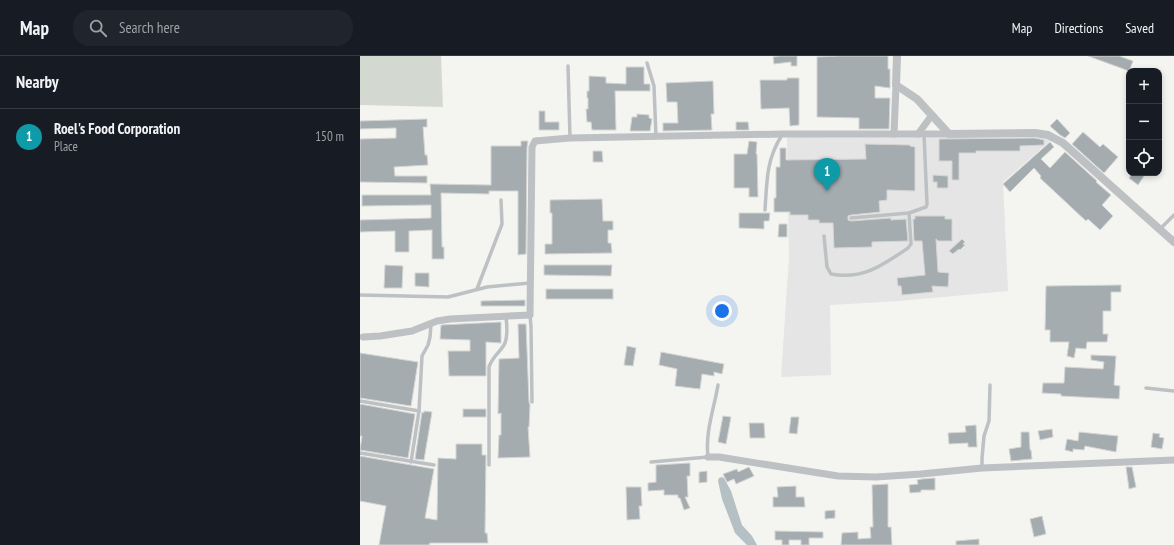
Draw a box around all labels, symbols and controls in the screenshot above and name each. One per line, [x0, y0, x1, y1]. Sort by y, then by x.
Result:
search box [73, 10, 353, 46]
text: Map [20, 16, 49, 40]
icon: search [87, 17, 109, 39]
text: Search here [119, 18, 180, 37]
text: Map [1012, 19, 1032, 37]
text: Directions [1054, 19, 1103, 37]
text: Saved [1125, 19, 1154, 37]
map controls [1126, 68, 1162, 176]
button: + [1126, 68, 1162, 104]
text: Nearby [16, 71, 59, 93]
button: − [1126, 104, 1162, 140]
text: Roel's Food Corporation [54, 119, 180, 138]
text: 1 [26, 128, 32, 145]
text: 150 m [315, 128, 344, 145]
text: Place [54, 138, 78, 155]
button: locate [1126, 140, 1162, 176]
pin: 1 [814, 158, 840, 191]
your location [712, 301, 732, 321]

